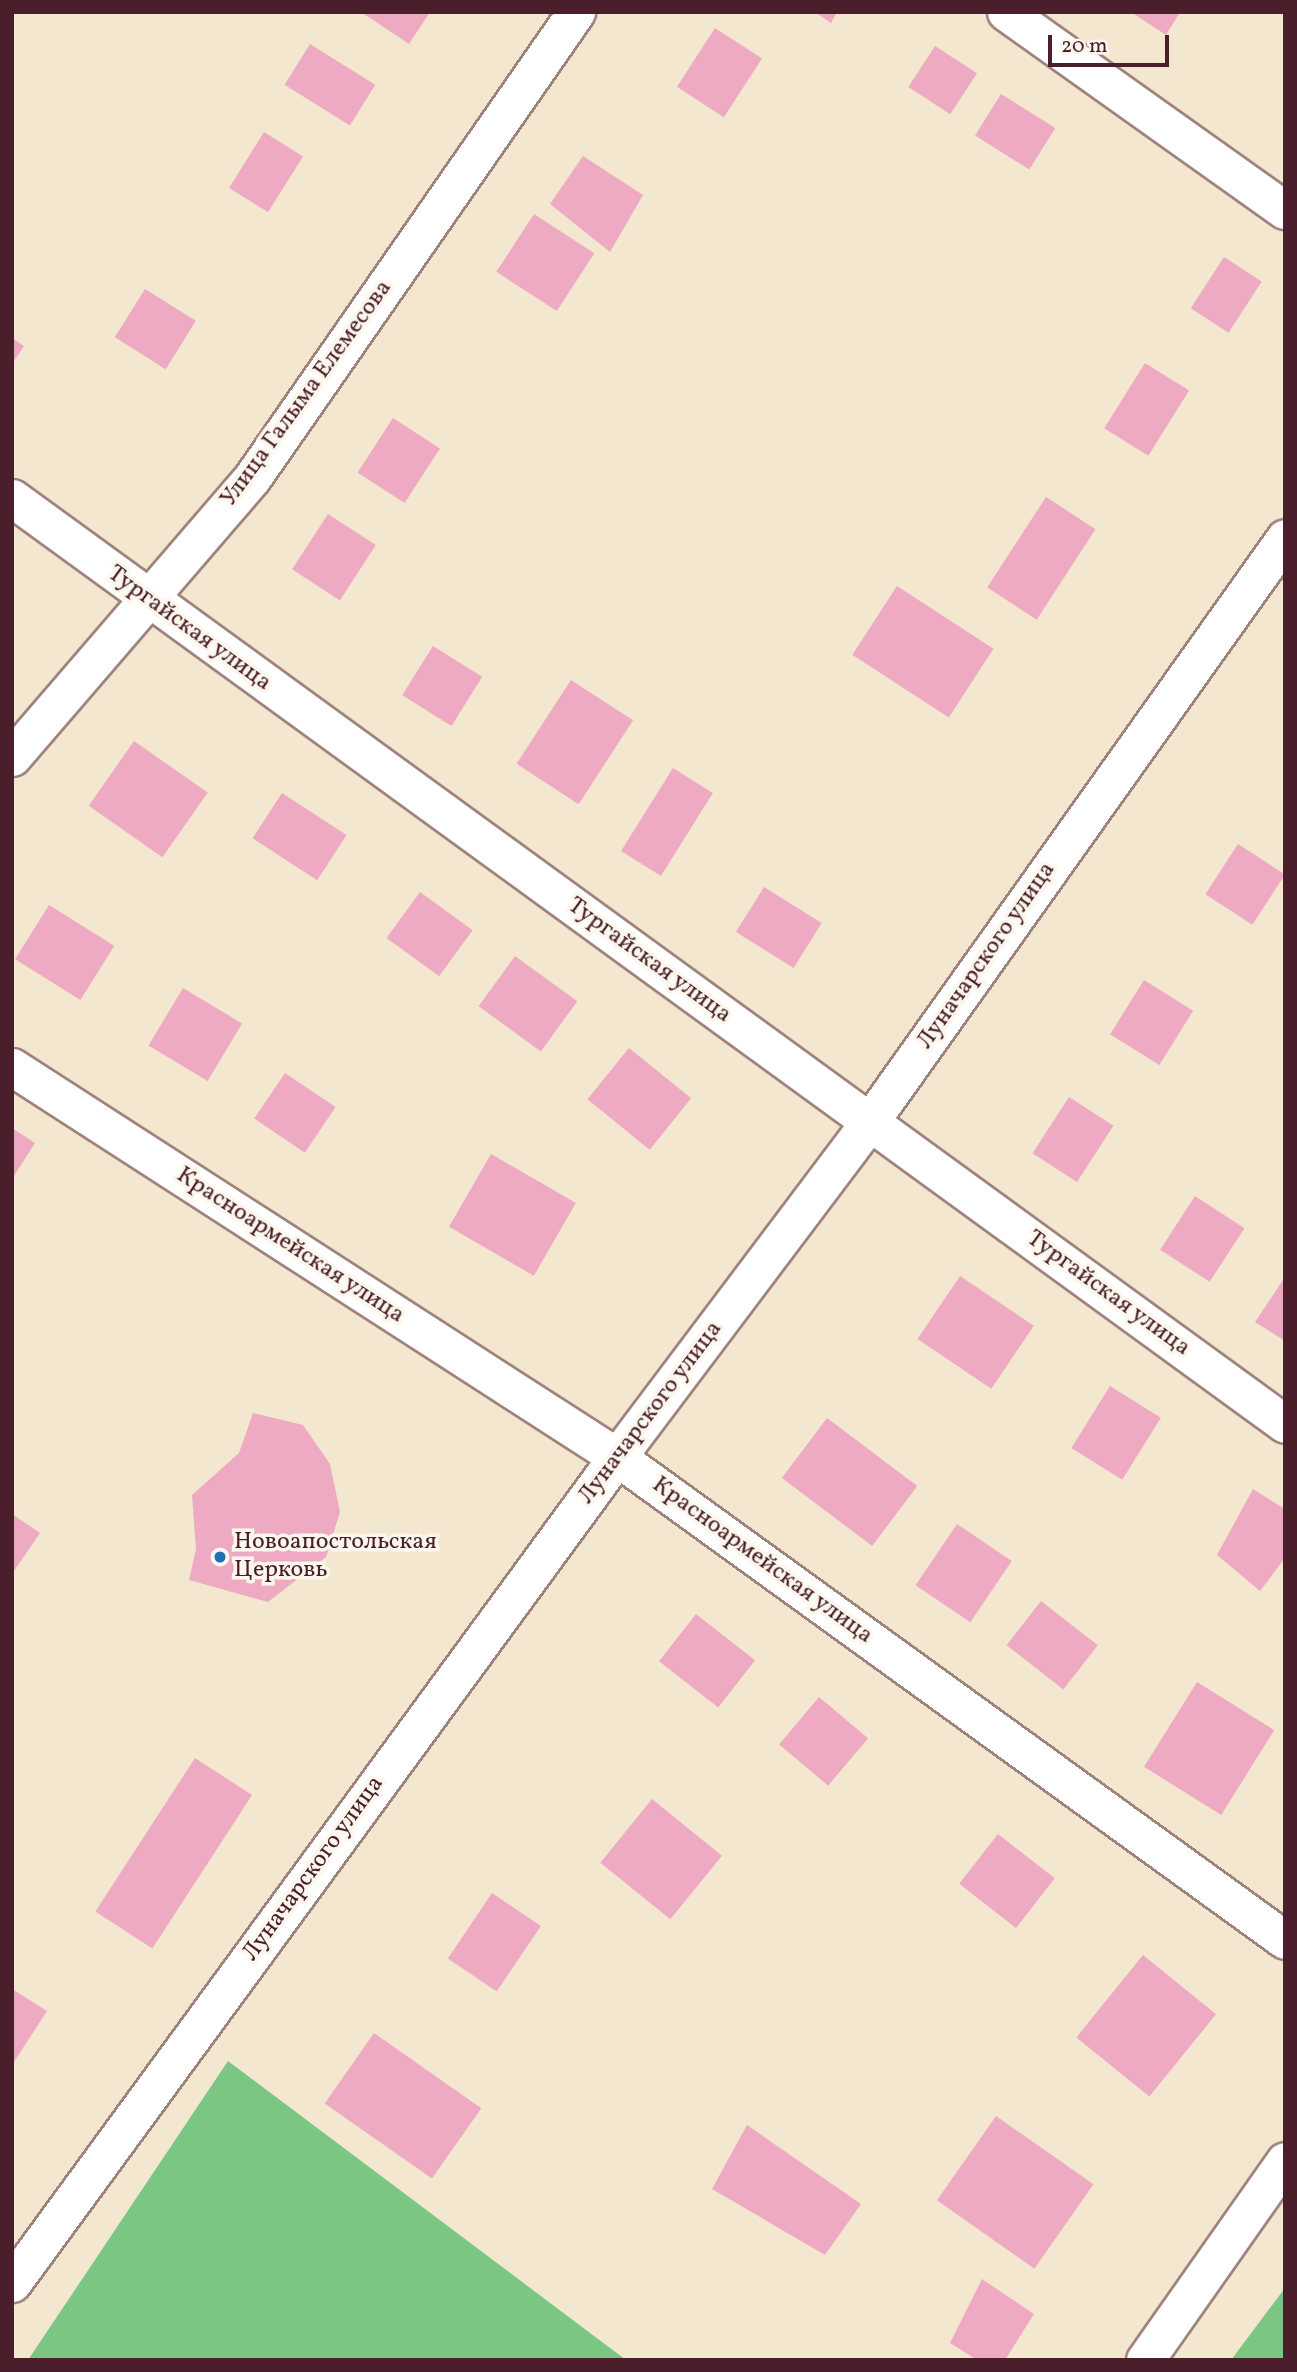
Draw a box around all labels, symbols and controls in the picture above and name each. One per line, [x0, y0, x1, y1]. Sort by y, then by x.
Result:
scale bar [1052, 21, 1173, 65]
text: 20 m [1061, 32, 1107, 61]
street label: Улица Галыма Елемесова [215, 275, 399, 513]
street label: Тургайская улица [101, 560, 277, 698]
street label: Луначарского улица [911, 857, 1063, 1055]
street label: Тургайская улица [561, 892, 737, 1030]
street label: Красноармейская улица [170, 1161, 410, 1331]
street label: Тургайская улица [1020, 1225, 1196, 1363]
street label: Луначарского улица [573, 1315, 729, 1511]
street label: Красноармейская улица [646, 1471, 878, 1651]
place label: Новоапостольская Церковь [234, 1529, 437, 1585]
marker: Новоапостольская Церковь [212, 1549, 228, 1565]
street label: Луначарского улица [237, 1771, 391, 1967]

